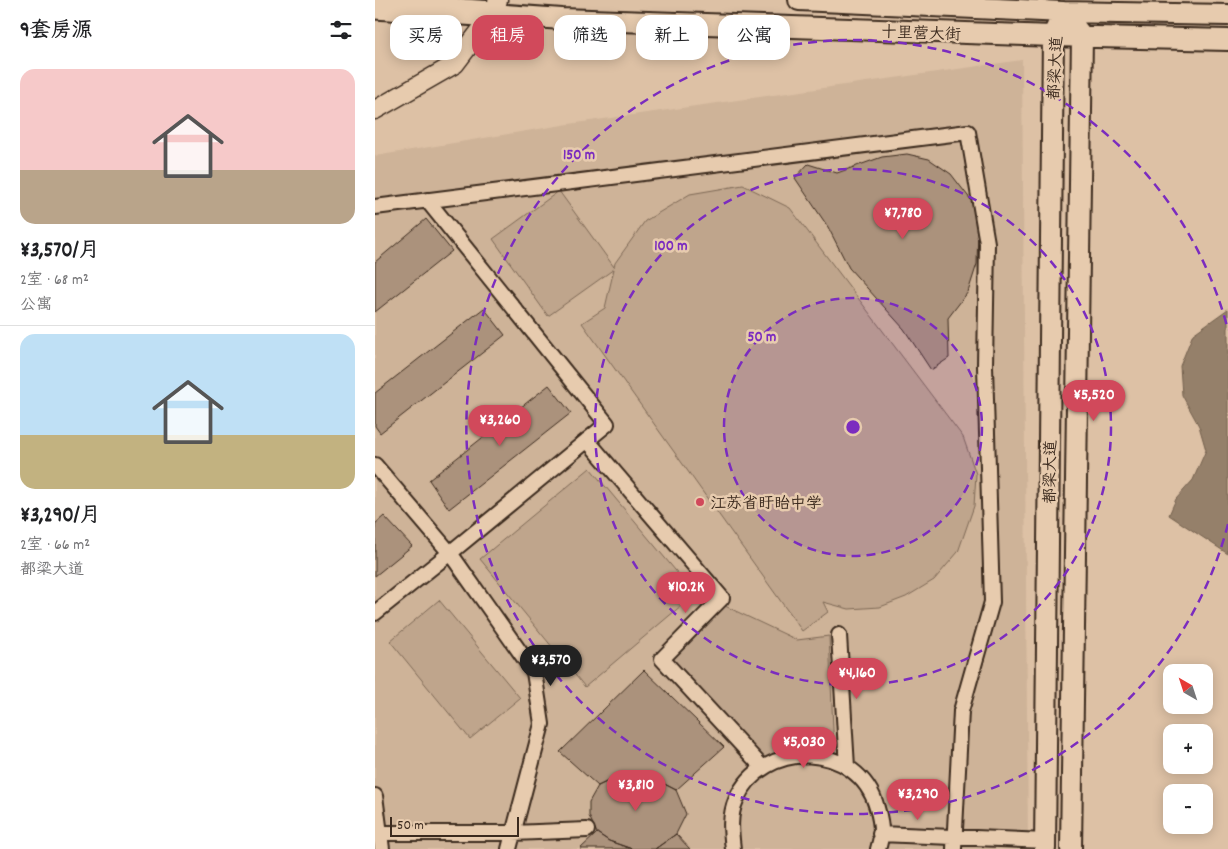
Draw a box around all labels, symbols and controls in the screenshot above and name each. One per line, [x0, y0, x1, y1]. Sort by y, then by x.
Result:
chip: 买房 [390, 15, 462, 60]
chip: 租房 [472, 15, 544, 60]
chip: 筛选 [554, 15, 626, 60]
chip: 新上 [636, 15, 708, 60]
chip: 公寓 [718, 15, 790, 60]
icon: filters [327, 16, 355, 44]
text: 9套房源 [20, 17, 93, 47]
street label: 十里营大街 [881, 22, 961, 47]
street label: 都梁大道 [1043, 36, 1070, 101]
icon: home [143, 101, 233, 191]
text: 150 m [563, 145, 595, 167]
pin: ¥7,780 [862, 198, 944, 240]
text: ¥7,780 [884, 202, 922, 225]
text: 100 m [654, 236, 688, 258]
text: ¥3,570/月 [20, 237, 100, 267]
text: 2室 · 68 m² [20, 269, 89, 292]
text: 公寓 [20, 294, 52, 317]
text: 50 m [748, 327, 776, 349]
icon: home [143, 367, 233, 457]
pin: ¥5,520 [1053, 380, 1135, 422]
text: ¥5,520 [1073, 384, 1115, 407]
pin: ¥3,260 [459, 404, 541, 447]
text: ¥3,260 [479, 409, 521, 432]
centre of rings [844, 418, 862, 436]
street label: 都梁大道 [1039, 440, 1064, 504]
place label: 江苏省盱眙中学 [710, 493, 822, 516]
marker: 江苏省盱眙中学 [694, 496, 706, 508]
text: ¥3,290/月 [20, 502, 101, 532]
text: 2室 · 66 m² [20, 534, 90, 557]
text: 都梁大道 [20, 559, 84, 582]
pin: ¥10.2K [645, 572, 727, 614]
text: ¥10.2K [667, 576, 705, 599]
pin: ¥3,570 [510, 644, 592, 687]
text: ¥3,570 [531, 649, 571, 672]
pin: ¥4,160 [816, 658, 898, 700]
text: ¥4,160 [838, 662, 876, 685]
north arrow [1163, 664, 1213, 714]
map controls [1163, 664, 1213, 834]
button: + [1163, 724, 1213, 774]
pin: ¥5,030 [763, 726, 845, 769]
text: ¥5,030 [783, 731, 825, 754]
pin: ¥3,810 [595, 770, 677, 812]
text: ¥3,810 [618, 774, 654, 797]
pin: ¥3,290 [877, 778, 959, 821]
text: ¥3,290 [898, 783, 938, 806]
button: − [1163, 784, 1213, 834]
scale bar [390, 814, 519, 837]
text: 50 m [397, 816, 424, 836]

